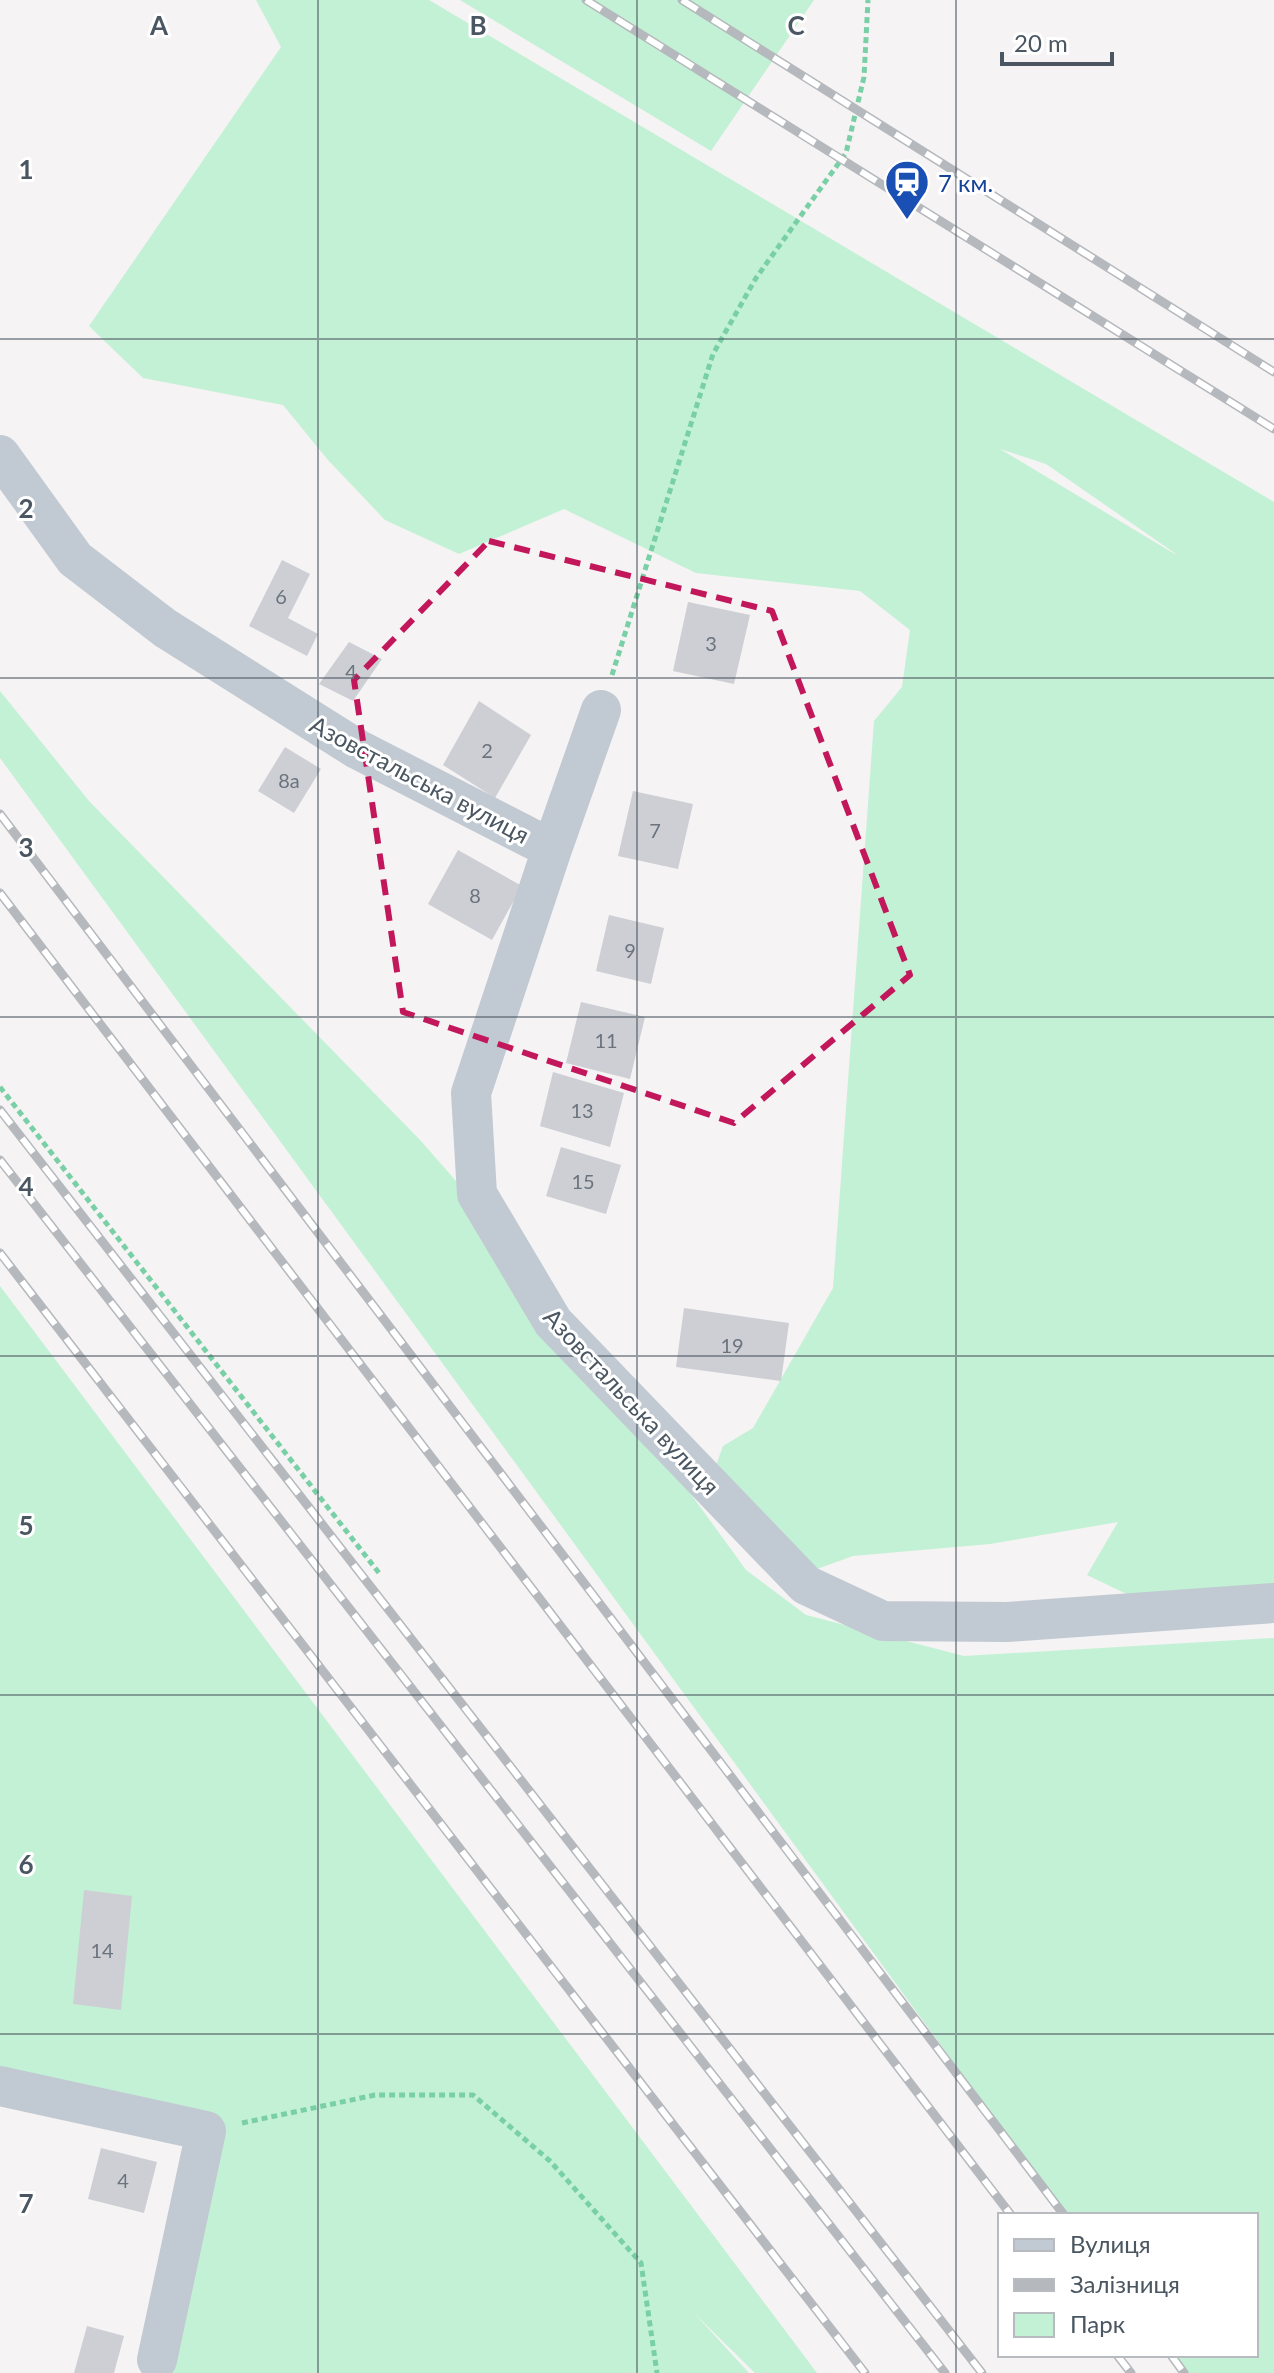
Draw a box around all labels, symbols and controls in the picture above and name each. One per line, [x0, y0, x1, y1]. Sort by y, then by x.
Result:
text: A [149, 9, 169, 41]
text: B [469, 9, 487, 41]
text: C [787, 9, 805, 41]
scale bar [1002, 16, 1112, 66]
text: 20 m [1014, 28, 1068, 57]
text: 1 [18, 153, 34, 185]
station icon: 7 км. [883, 158, 931, 221]
place label: 7 км. [938, 168, 993, 197]
text: 2 [18, 492, 34, 524]
house number: 6 [275, 584, 287, 608]
house number: 3 [705, 631, 717, 655]
house number: 4 [345, 659, 357, 683]
street label: Азовстальська вулиця [305, 709, 535, 849]
house number: 2 [481, 738, 493, 762]
house number: 8а [278, 768, 300, 792]
house number: 7 [649, 818, 661, 842]
text: 3 [18, 831, 34, 863]
house number: 8 [469, 883, 481, 907]
house number: 9 [624, 938, 636, 962]
house number: 11 [594, 1028, 618, 1052]
house number: 13 [570, 1098, 594, 1122]
house number: 15 [571, 1169, 595, 1193]
text: 4 [18, 1170, 34, 1202]
street label: Азовстальська вулиця [538, 1302, 726, 1500]
house number: 19 [720, 1333, 744, 1357]
text: 5 [18, 1509, 34, 1541]
text: 6 [18, 1848, 34, 1880]
house number: 14 [90, 1938, 114, 1962]
house number: 4 [117, 2168, 129, 2192]
text: 7 [18, 2187, 34, 2219]
legend [998, 2213, 1258, 2357]
text: Вулиця [1070, 2229, 1151, 2258]
text: Залізниця [1070, 2269, 1180, 2298]
text: Парк [1070, 2309, 1126, 2338]

